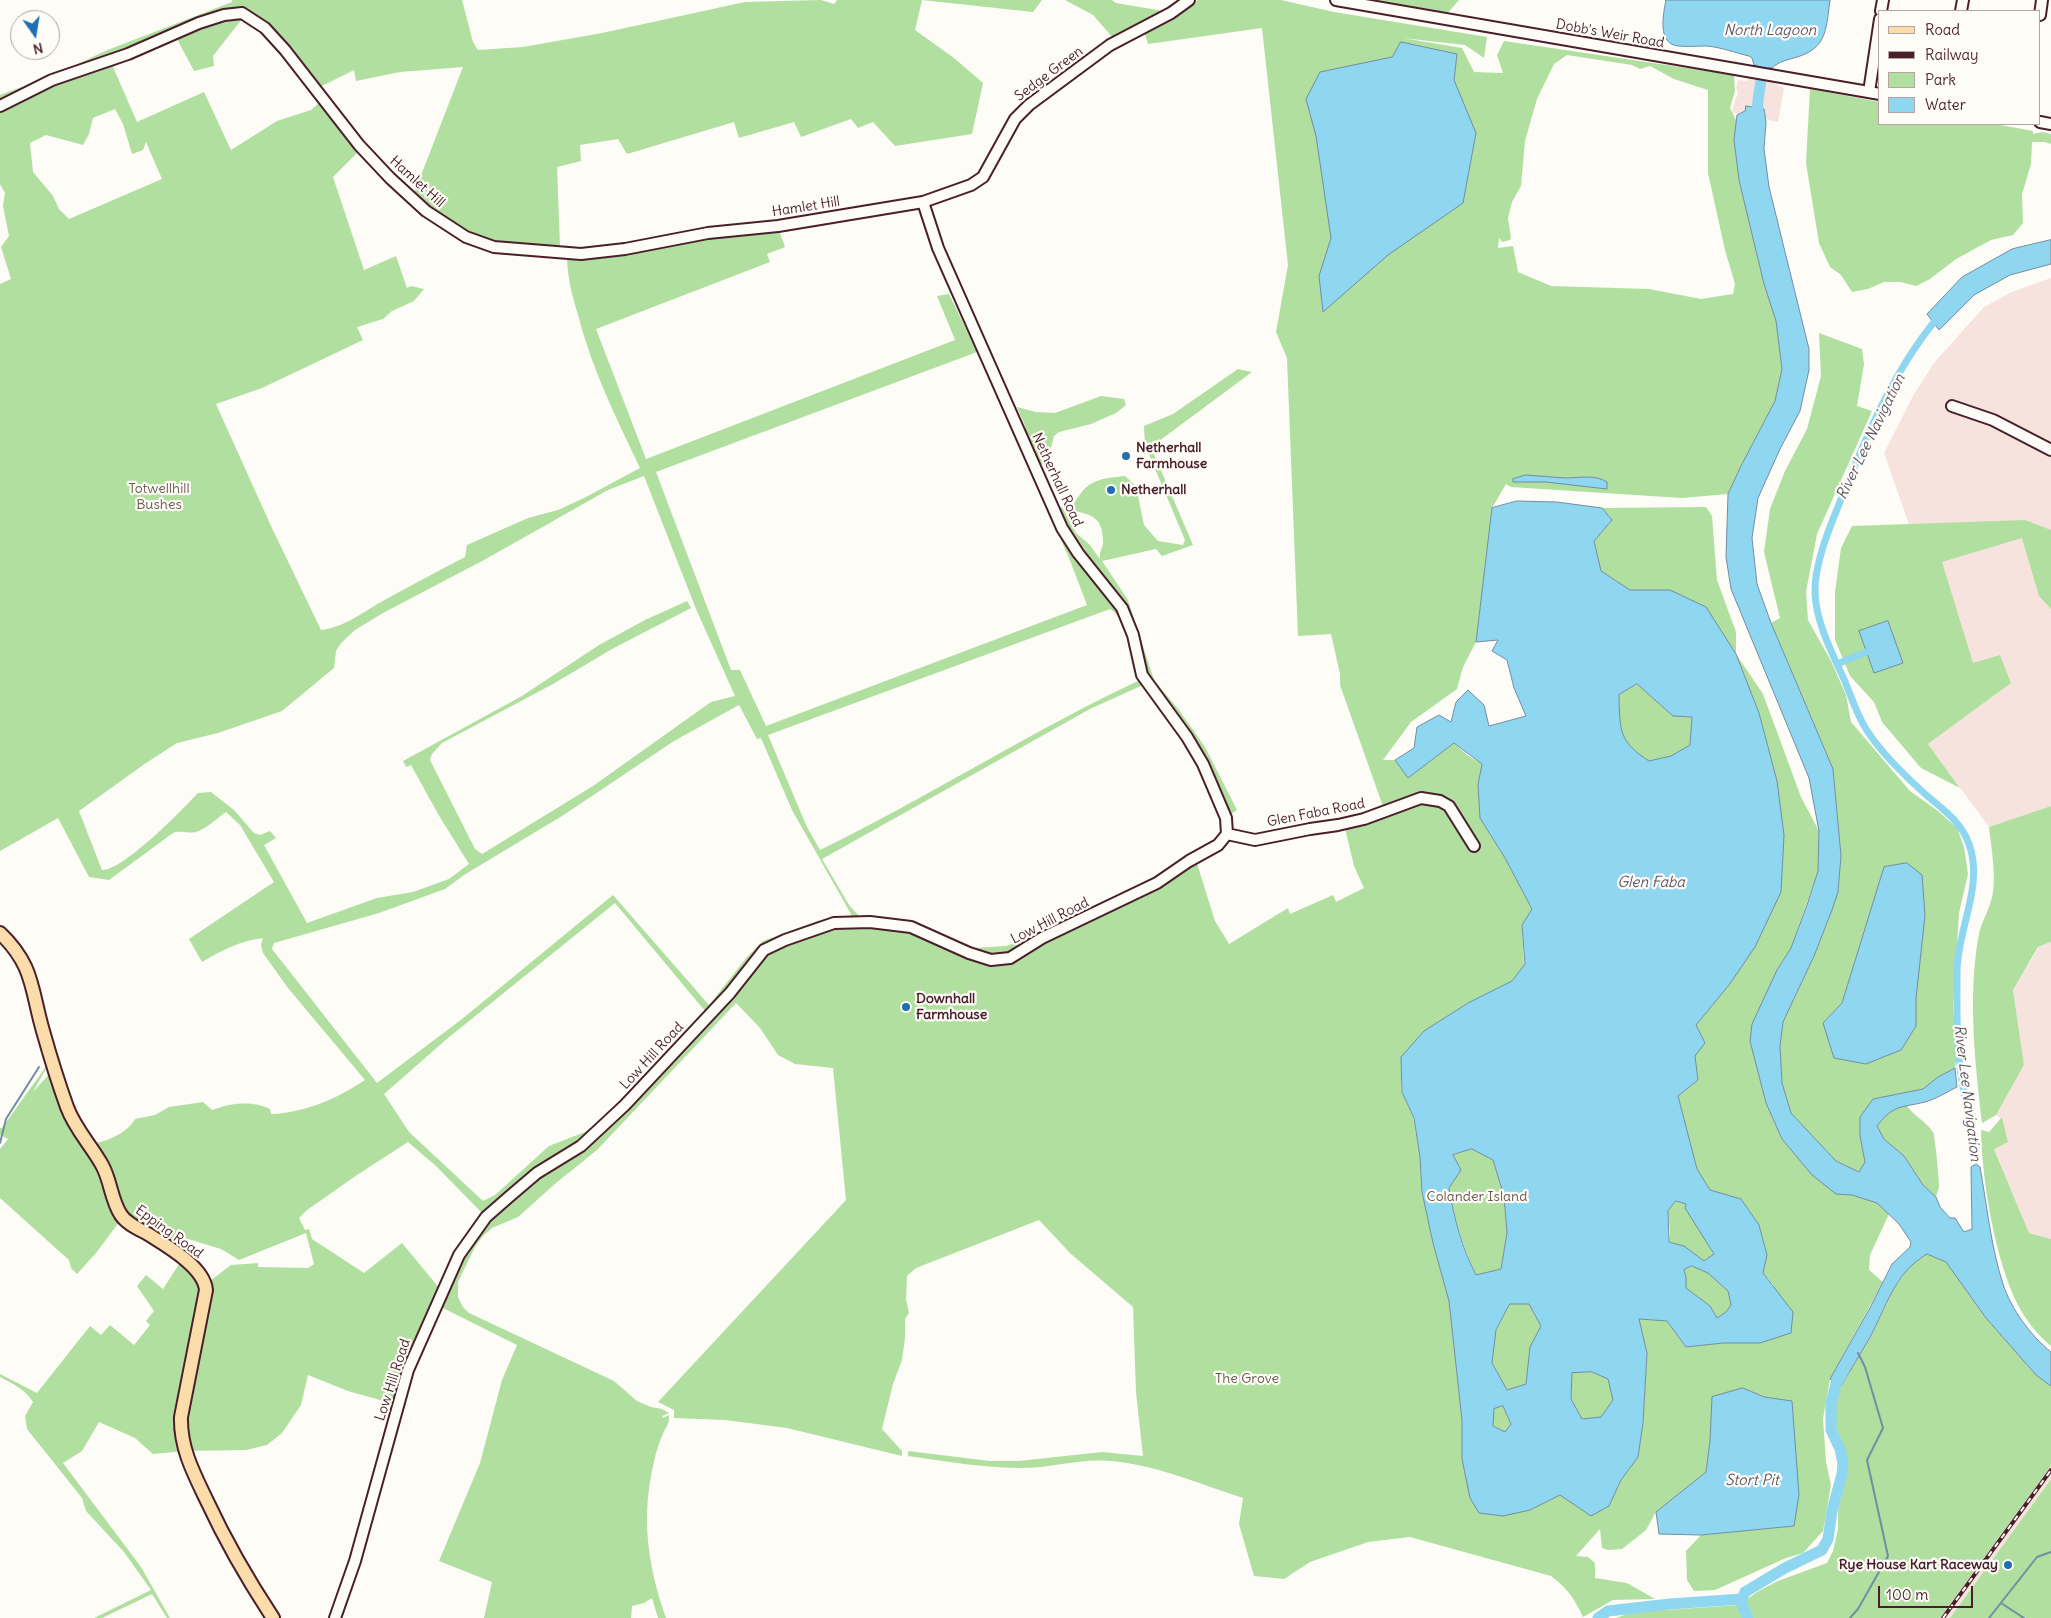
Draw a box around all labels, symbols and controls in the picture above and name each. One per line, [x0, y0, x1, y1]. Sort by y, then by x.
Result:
north arrow [10, 10, 60, 60]
legend [1878, 10, 2041, 125]
street label: Dobb's Weir Road [1554, 16, 1666, 52]
text: Road [1925, 20, 1960, 39]
water label: North Lagoon [1724, 22, 1816, 40]
text: N [31, 39, 45, 59]
street label: Sedge Green [1012, 43, 1086, 105]
text: Railway [1925, 45, 1979, 64]
text: Park [1925, 70, 1956, 89]
text: Water [1925, 95, 1966, 114]
street label: Hamlet Hill [386, 153, 448, 211]
street label: Hamlet Hill [771, 193, 841, 221]
water label: River Lee Navigation [1833, 371, 1909, 503]
street label: Netherhall Road [1028, 430, 1086, 530]
place label: Netherhall Farmhouse [1136, 440, 1207, 472]
marker: Netherhall Farmhouse [1120, 450, 1132, 462]
park label: Totwellhill Bushes [128, 481, 190, 514]
place label: Netherhall [1121, 482, 1187, 498]
marker: Netherhall [1105, 484, 1117, 496]
street label: Glen Faba Road [1266, 795, 1366, 831]
water label: Glen Faba [1617, 874, 1685, 892]
street label: Low Hill Road [1008, 894, 1092, 948]
place label: Downhall Farmhouse [916, 991, 987, 1024]
marker: Downhall Farmhouse [900, 1001, 912, 1013]
street label: Low Hill Road [617, 1019, 687, 1093]
water label: River Lee Navigation [1950, 1024, 1984, 1162]
park label: Colander Island [1427, 1189, 1527, 1205]
street label: Epping Road [132, 1202, 206, 1262]
street label: Low Hill Road [372, 1337, 414, 1423]
park label: The Grove [1215, 1371, 1279, 1387]
water label: Stort Pit [1725, 1472, 1779, 1490]
place label: Rye House Kart Raceway [1839, 1557, 1998, 1573]
marker: Rye House Kart Raceway [2002, 1559, 2014, 1571]
scale bar [1881, 1576, 1976, 1608]
text: 100 m [1886, 1585, 1928, 1604]

